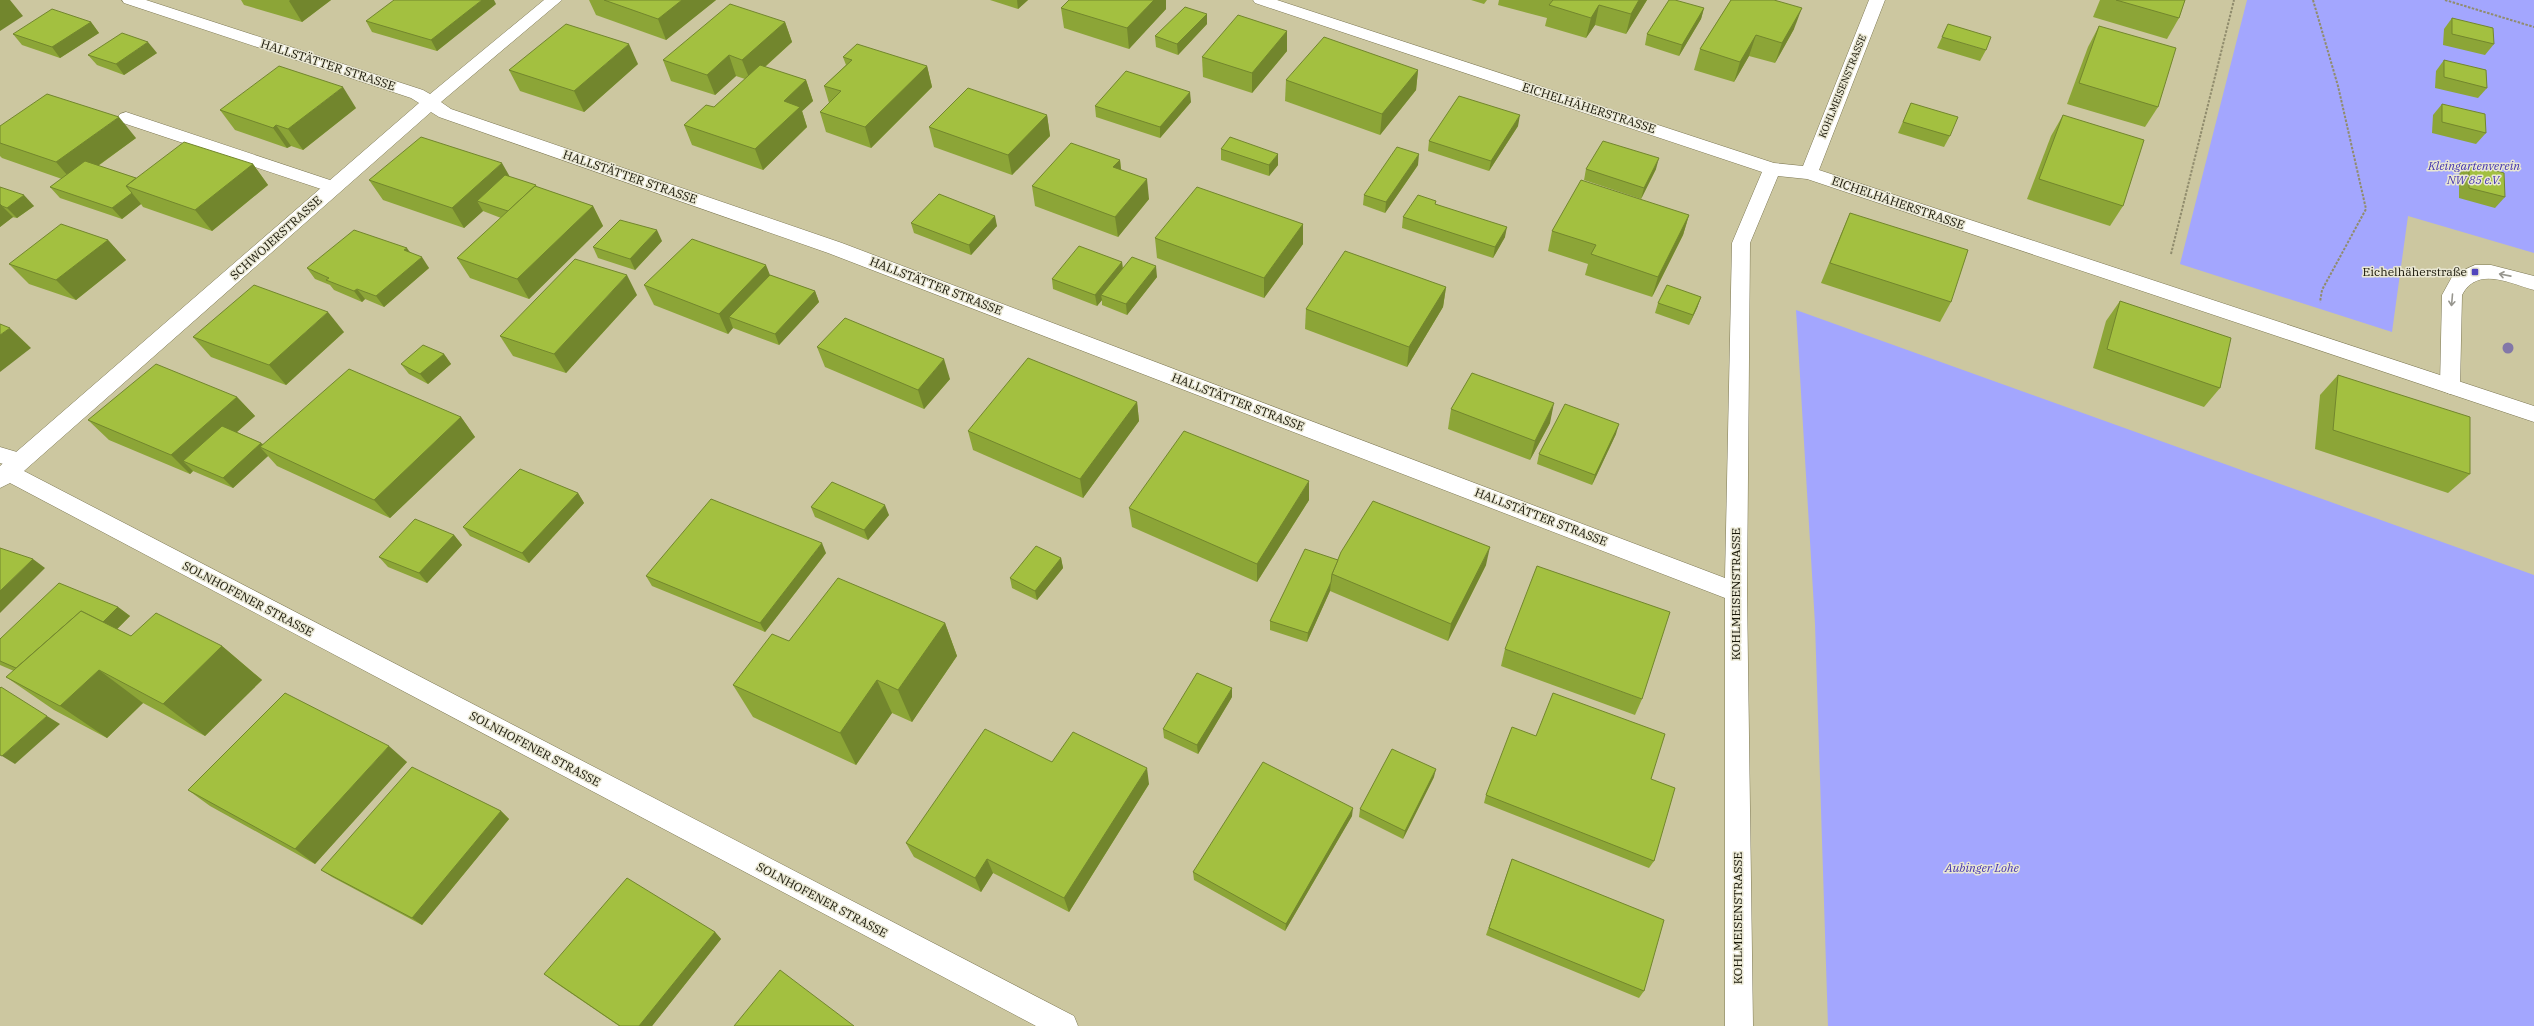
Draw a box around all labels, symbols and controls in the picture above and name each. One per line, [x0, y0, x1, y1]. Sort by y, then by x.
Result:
street label: KOHLMEISENSTRASSE [1816, 33, 1869, 140]
street label: HALLSTÄTTER STRASSE [259, 36, 397, 93]
street label: EICHELHÄHERSTRASSE [1520, 79, 1658, 136]
street label: HALLSTÄTTER STRASSE [561, 146, 699, 207]
park label: Kleingartenverein NW 85 e.V. [2427, 158, 2520, 187]
street label: EICHELHÄHERSTRASSE [1830, 173, 1967, 232]
street label: SCHWOJERSTRASSE [227, 192, 325, 283]
street label: HALLSTÄTTER STRASSE [868, 253, 1005, 318]
place label: Eichelhäherstraße [2363, 264, 2467, 279]
marker: Eichelhäherstraße [2470, 267, 2480, 277]
one-way arrow [2498, 271, 2511, 279]
one-way arrow [2448, 293, 2456, 306]
street label: HALLSTÄTTER STRASSE [1170, 369, 1307, 434]
street label: HALLSTÄTTER STRASSE [1473, 484, 1610, 549]
street label: KOHLMEISENSTRASSE [1728, 528, 1743, 660]
street label: SOLNHOFENER STRASSE [180, 558, 316, 639]
street label: SOLNHOFENER STRASSE [467, 708, 603, 789]
street label: KOHLMEISENSTRASSE [1730, 852, 1745, 984]
street label: SOLNHOFENER STRASSE [754, 859, 890, 940]
park label: Aubinger Lohe [1944, 860, 2020, 875]

